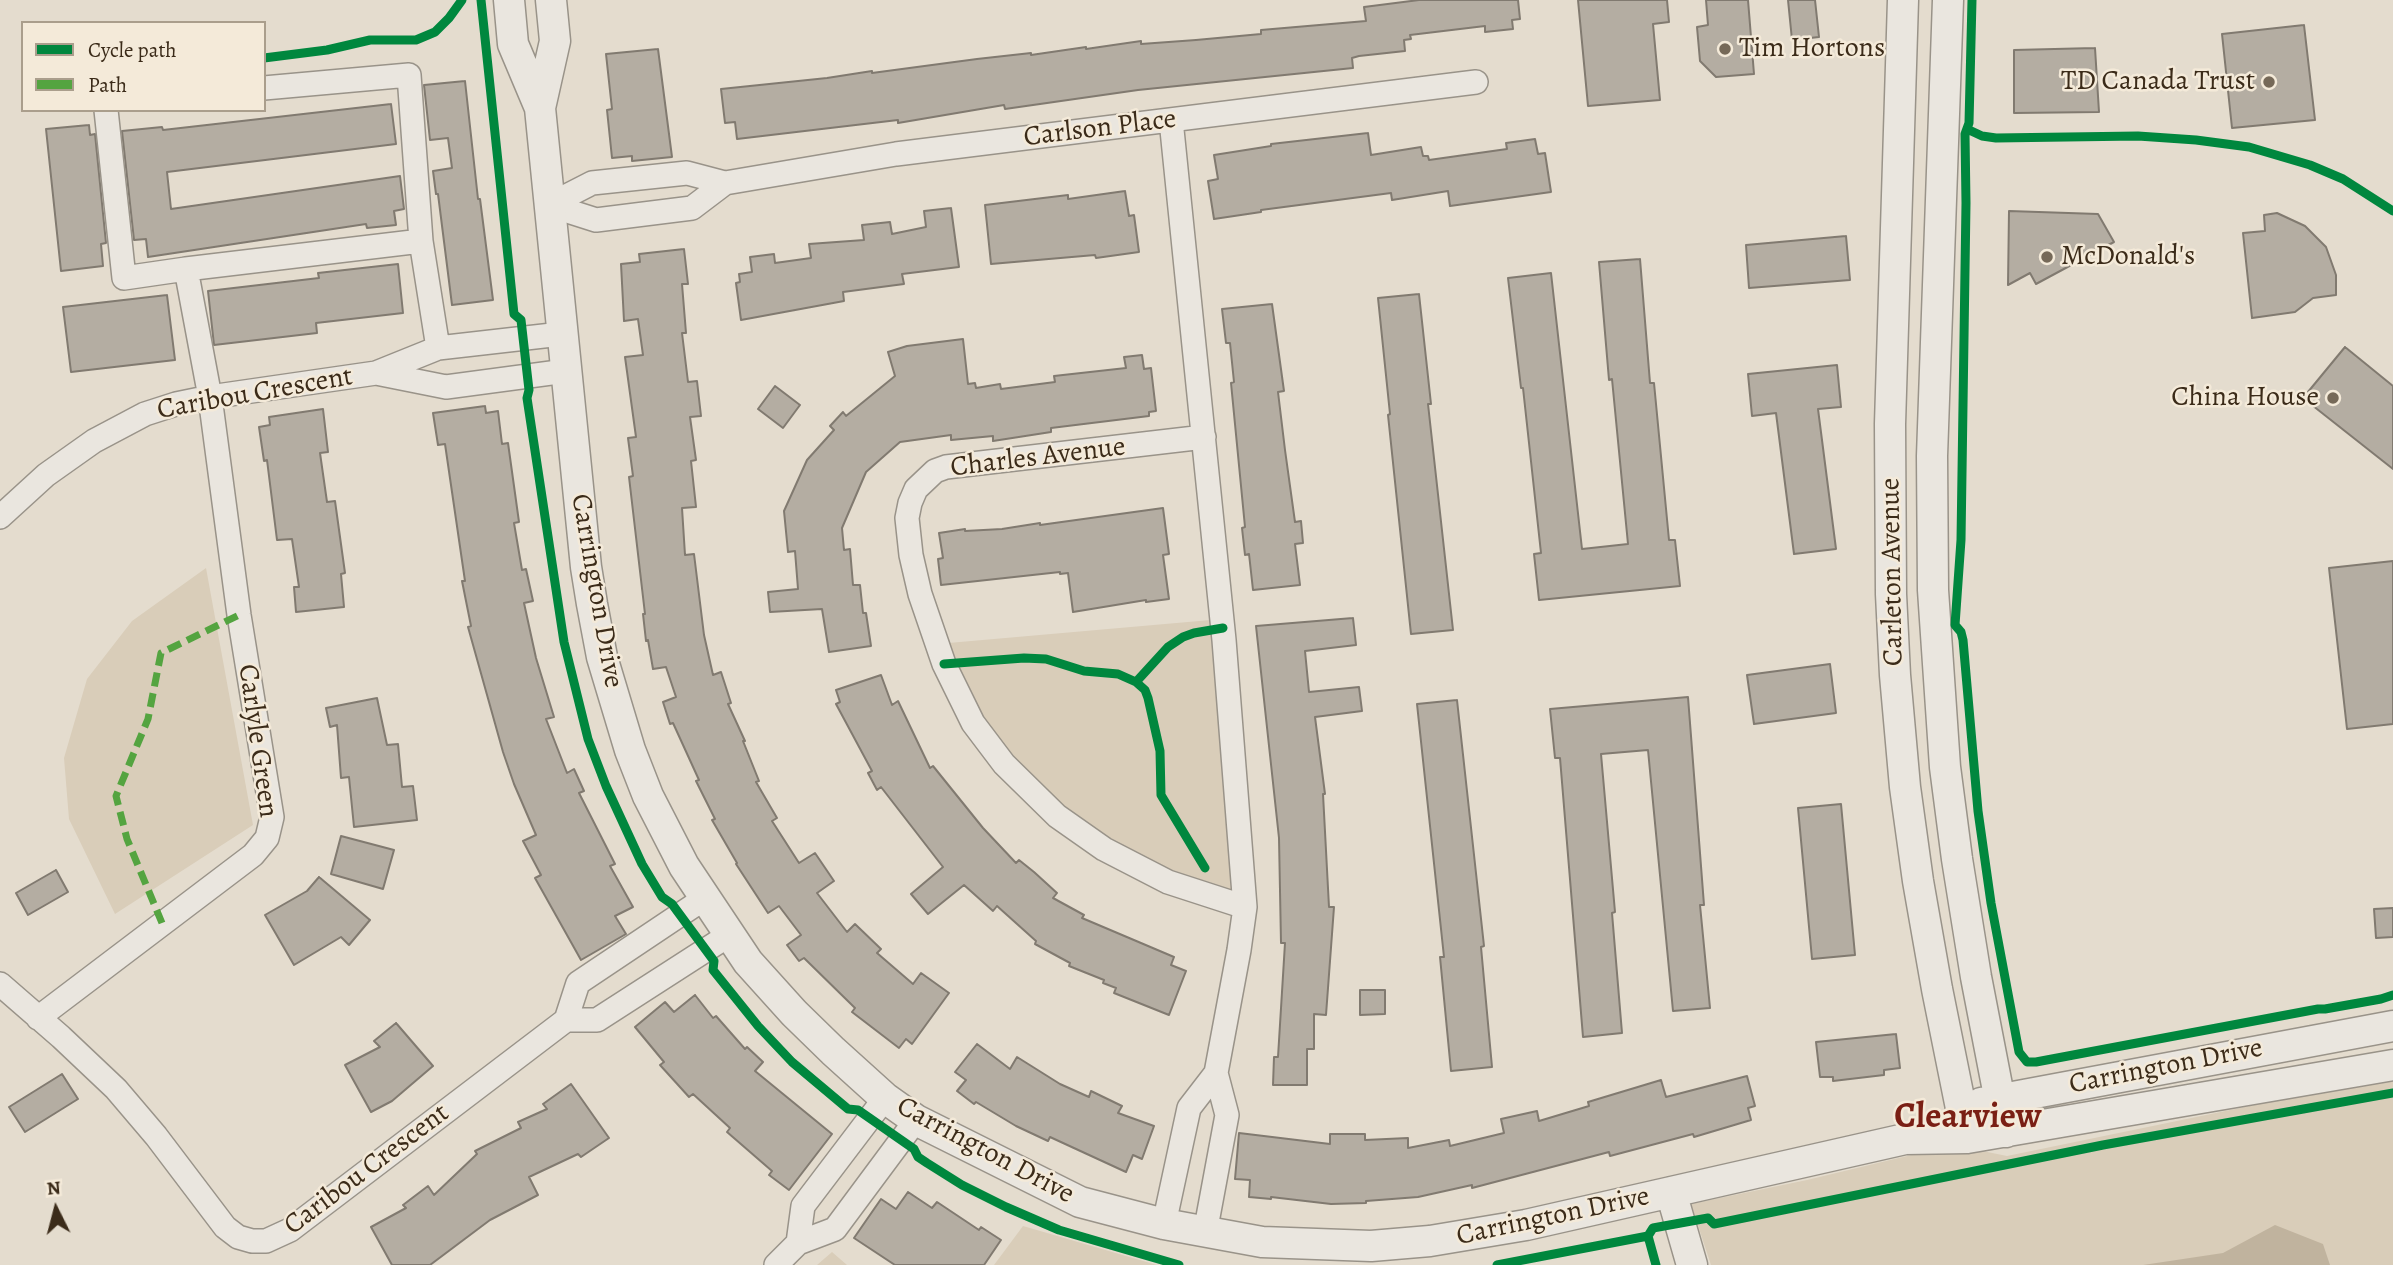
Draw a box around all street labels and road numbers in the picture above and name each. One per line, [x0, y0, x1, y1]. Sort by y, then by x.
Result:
street label: Carlson Place [1022, 103, 1178, 155]
street label: Caribou Crescent [155, 360, 355, 428]
street label: Charles Avenue [949, 431, 1127, 485]
street label: Carleton Avenue [1875, 478, 1911, 666]
street label: Carrington Drive [562, 491, 630, 691]
street label: Carlyle Green [230, 662, 284, 820]
street label: Carrington Drive [2066, 1032, 2266, 1102]
street label: Carrington Drive [890, 1090, 1080, 1212]
street label: Caribou Crescent [278, 1097, 456, 1243]
street label: Carrington Drive [1454, 1180, 1652, 1254]

